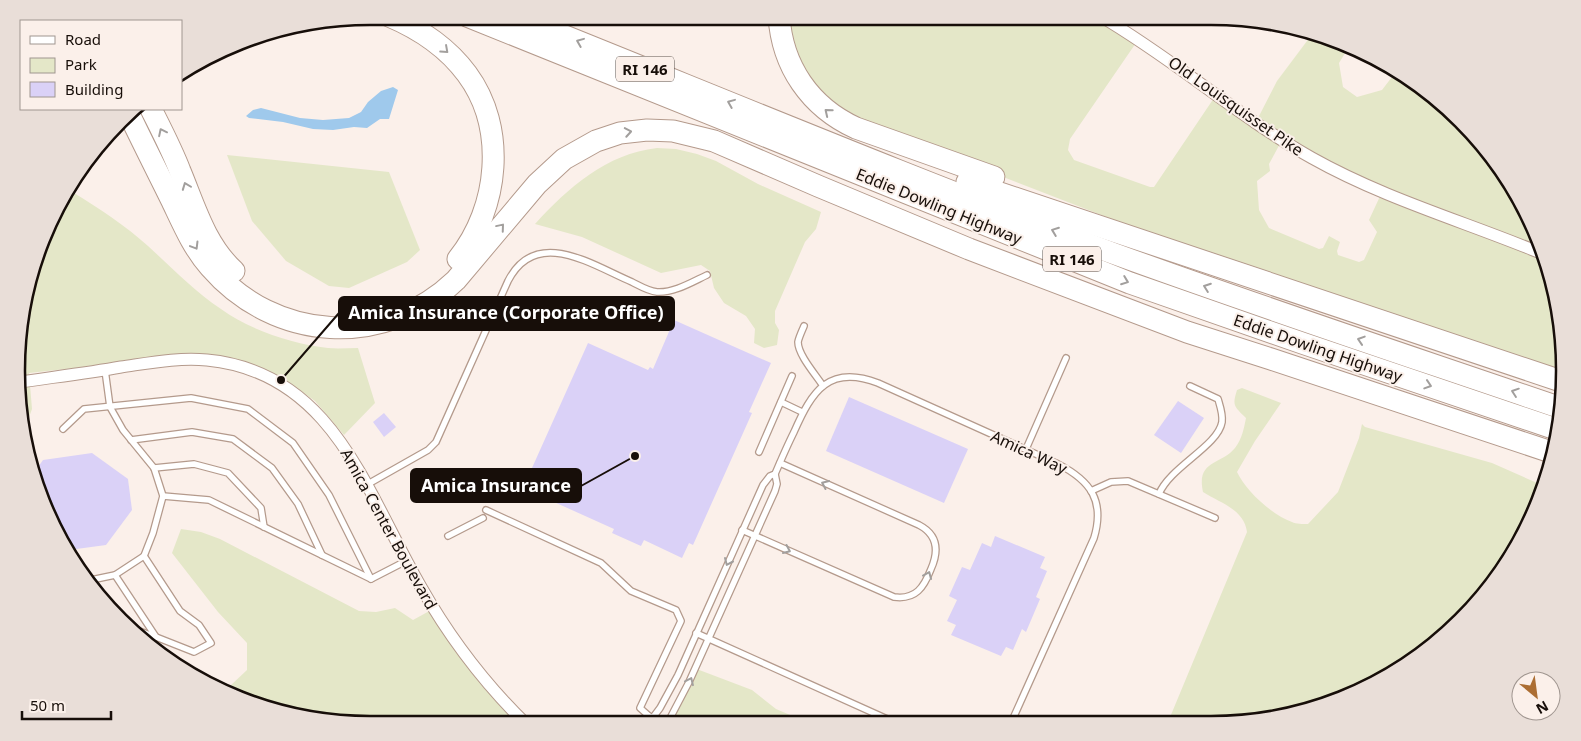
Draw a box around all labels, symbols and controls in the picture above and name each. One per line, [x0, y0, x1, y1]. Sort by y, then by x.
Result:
legend [20, 20, 182, 110]
text: Road [65, 29, 101, 49]
one-way arrow [576, 38, 585, 48]
one-way arrow [439, 44, 448, 53]
street label: Old Louisquisset Pike [1164, 51, 1308, 161]
text: Park [65, 54, 97, 74]
road number: RI 146 [616, 56, 674, 82]
text: Building [65, 79, 123, 99]
one-way arrow [727, 99, 736, 109]
one-way arrow [825, 110, 834, 118]
one-way arrow [623, 127, 632, 137]
one-way arrow [158, 128, 168, 137]
street label: Eddie Dowling Highway [853, 163, 1026, 250]
one-way arrow [182, 183, 192, 191]
one-way arrow [495, 223, 504, 232]
one-way arrow [1051, 227, 1060, 237]
one-way arrow [189, 240, 199, 249]
road number: RI 146 [1043, 246, 1101, 272]
one-way arrow [1121, 275, 1129, 285]
one-way arrow [1204, 283, 1212, 293]
callout: Amica Insurance (Corporate Office) [339, 297, 674, 330]
text: Amica Insurance (Corporate Office) [348, 300, 664, 324]
street label: Eddie Dowling Highway [1231, 309, 1406, 387]
one-way arrow [1357, 336, 1365, 346]
one-way arrow [1423, 380, 1431, 390]
one-way arrow [1511, 388, 1520, 398]
street label: Amica Way [987, 425, 1071, 480]
street label: Amica Center Boulevard [336, 445, 442, 613]
callout: Amica Insurance [411, 469, 581, 502]
text: Amica Insurance [421, 473, 571, 497]
one-way arrow [821, 479, 830, 490]
one-way arrow [782, 544, 791, 554]
one-way arrow [724, 557, 735, 566]
one-way arrow [922, 571, 933, 580]
north arrow [1511, 671, 1561, 721]
one-way arrow [684, 677, 694, 686]
scale bar [22, 688, 111, 720]
text: 50 m [30, 695, 65, 715]
text: N [1533, 697, 1552, 719]

